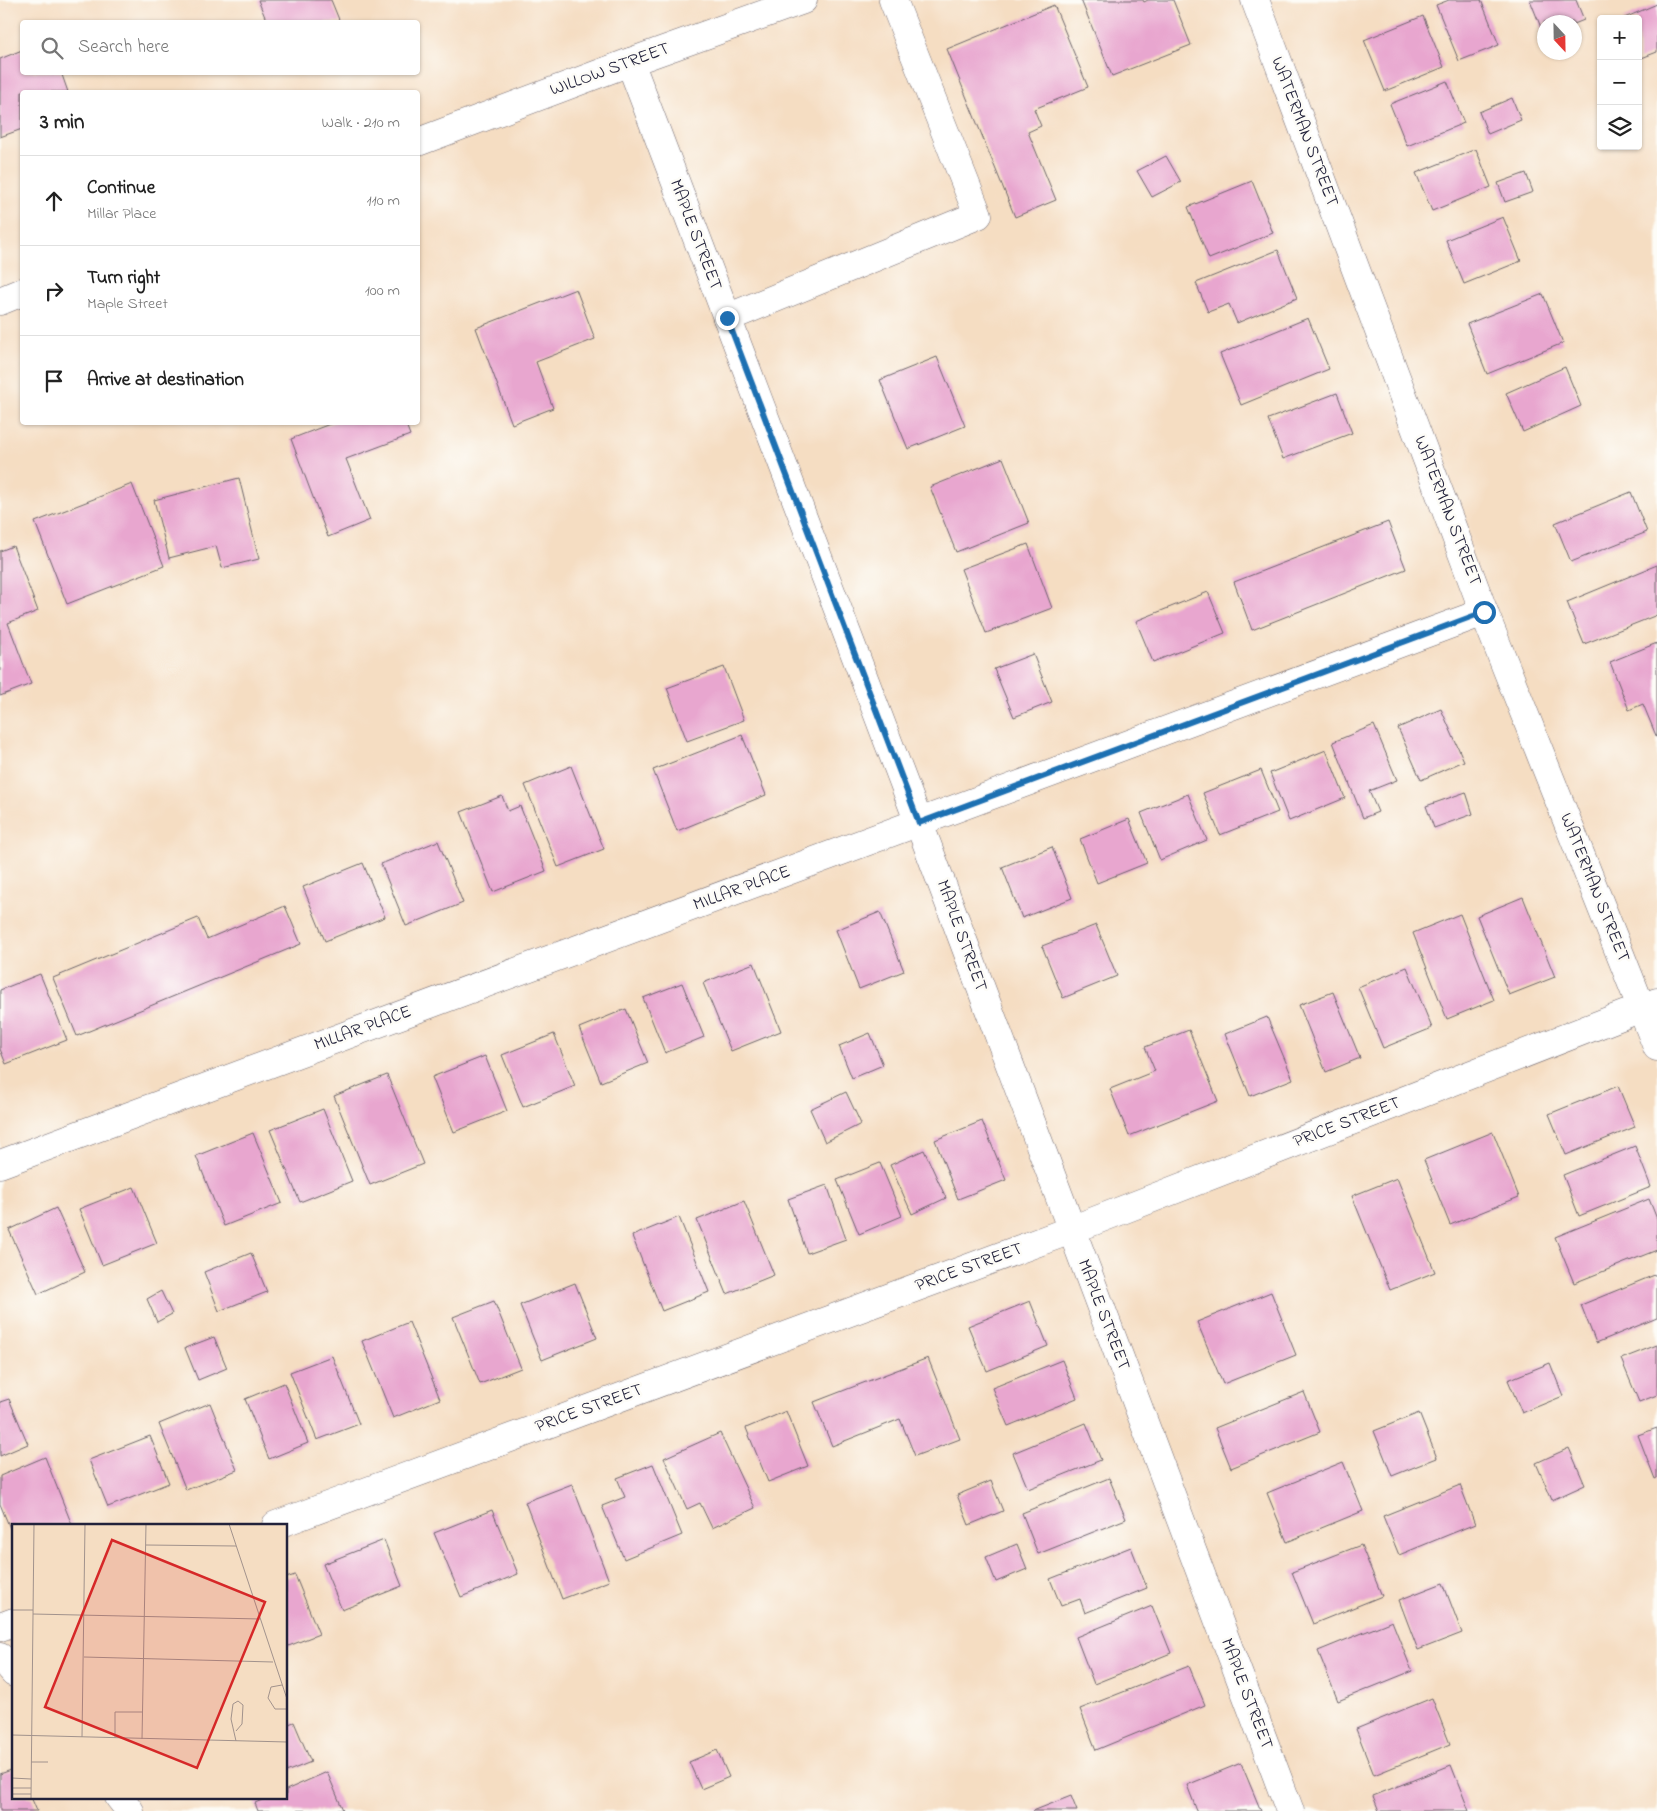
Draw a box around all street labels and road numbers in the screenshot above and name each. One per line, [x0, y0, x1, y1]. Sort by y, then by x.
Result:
street label: WILLOW STREET [546, 36, 674, 104]
street label: WATERMAN STREET [1263, 53, 1345, 211]
street label: MAPLE STREET [662, 176, 728, 294]
street label: WATERMAN STREET [1406, 432, 1488, 590]
street label: WATERMAN STREET [1552, 809, 1636, 967]
street label: MILLAR PLACE [690, 859, 794, 919]
street label: MAPLE STREET [929, 876, 993, 996]
street label: MILLAR PLACE [311, 999, 415, 1059]
street label: PRICE STREET [1290, 1091, 1404, 1155]
street label: PRICE STREET [912, 1236, 1026, 1300]
street label: MAPLE STREET [1070, 1256, 1136, 1374]
street label: PRICE STREET [532, 1377, 646, 1441]
street label: MAPLE STREET [1213, 1635, 1279, 1753]

